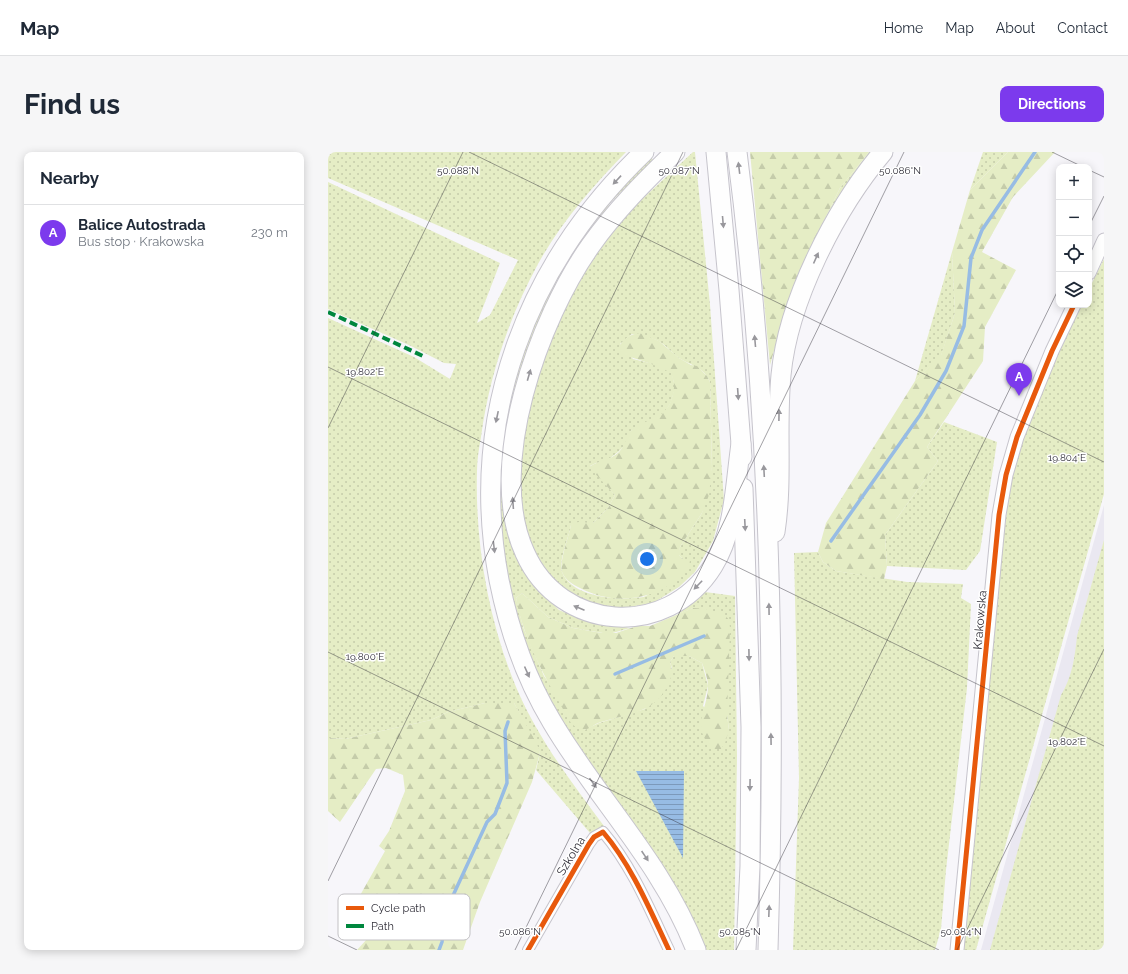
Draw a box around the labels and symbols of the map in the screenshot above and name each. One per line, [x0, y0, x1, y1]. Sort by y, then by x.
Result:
one-way arrow [736, 162, 742, 174]
text: 50.088°N [437, 165, 479, 176]
text: 50.087°N [658, 165, 700, 176]
text: 50.086°N [879, 165, 921, 176]
one-way arrow [612, 175, 622, 185]
one-way arrow [720, 216, 726, 228]
one-way arrow [813, 252, 819, 264]
one-way arrow [752, 335, 759, 347]
pin: A [1006, 363, 1032, 396]
text: 19.802°E [346, 366, 384, 377]
one-way arrow [526, 369, 532, 381]
one-way arrow [734, 388, 741, 400]
one-way arrow [776, 408, 782, 421]
one-way arrow [494, 411, 500, 424]
text: 19.804°E [1048, 452, 1086, 463]
one-way arrow [760, 465, 767, 477]
one-way arrow [510, 497, 517, 509]
one-way arrow [742, 519, 748, 532]
one-way arrow [491, 541, 497, 553]
your location [637, 549, 657, 569]
one-way arrow [693, 580, 703, 590]
street label: Krakowska [970, 590, 990, 650]
one-way arrow [766, 602, 772, 615]
one-way arrow [573, 605, 584, 611]
one-way arrow [746, 649, 753, 661]
text: 19.800°E [346, 651, 384, 662]
one-way arrow [524, 667, 530, 678]
one-way arrow [768, 732, 774, 745]
text: 19.802°E [1048, 736, 1086, 747]
one-way arrow [589, 778, 598, 789]
one-way arrow [747, 779, 753, 792]
street label: Szkolna [554, 834, 588, 878]
one-way arrow [642, 850, 649, 861]
legend [338, 894, 470, 940]
text: Cycle path [371, 902, 425, 915]
one-way arrow [766, 905, 773, 917]
text: Path [371, 920, 394, 933]
text: 50.086°N [499, 926, 541, 937]
text: 50.085°N [719, 926, 761, 937]
text: 50.084°N [940, 926, 982, 937]

